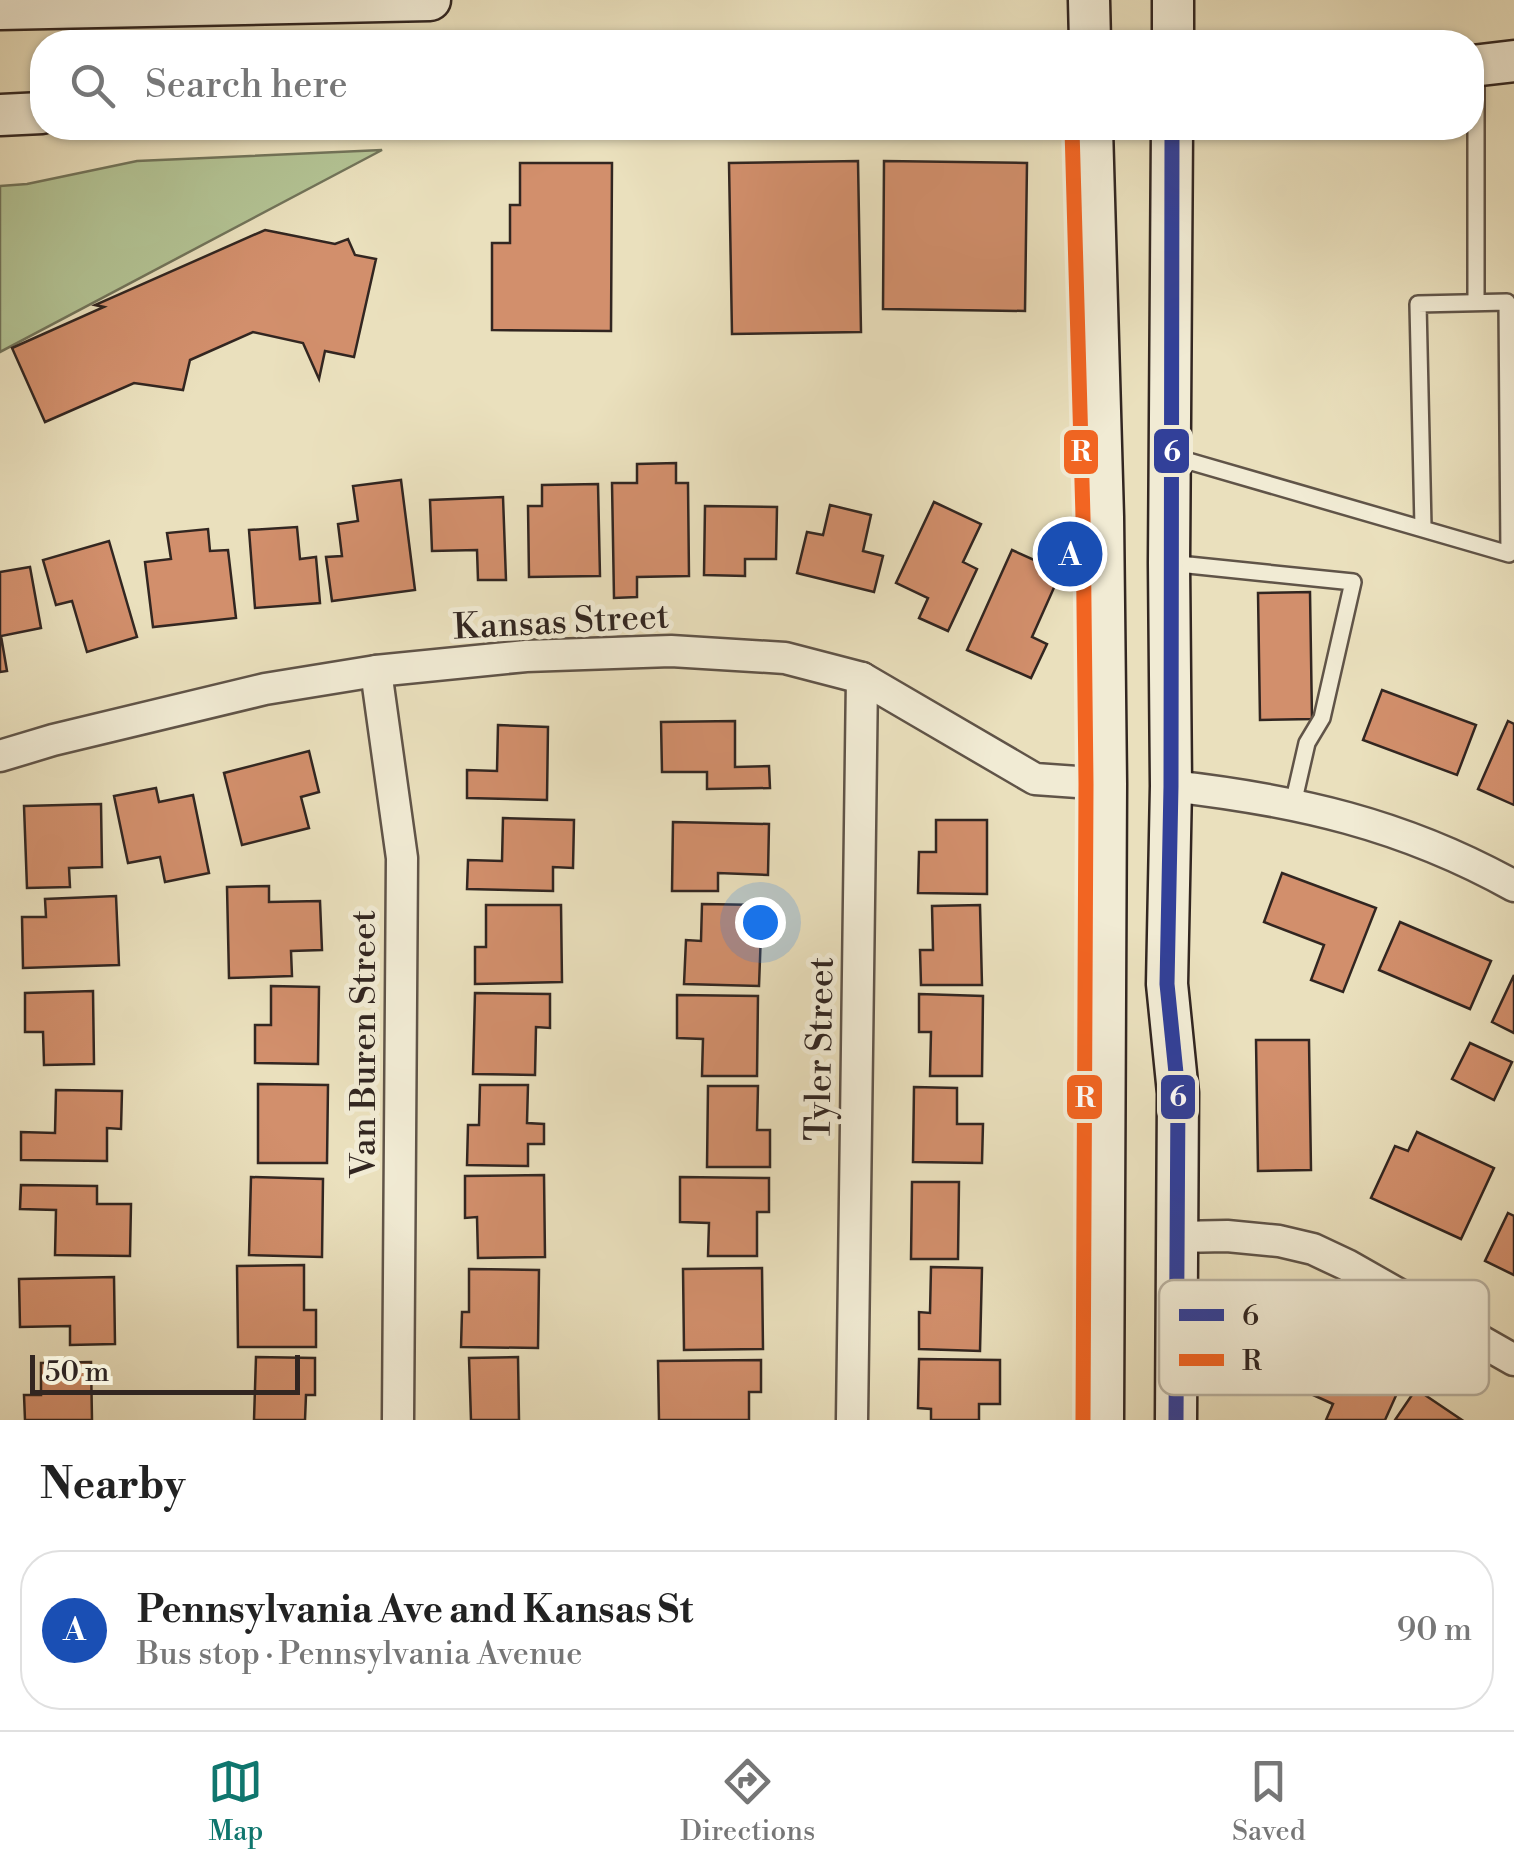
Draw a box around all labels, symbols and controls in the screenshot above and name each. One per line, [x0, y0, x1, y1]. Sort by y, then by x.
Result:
search box [30, 30, 1484, 140]
icon: search [65, 58, 120, 113]
text: Search here [145, 62, 348, 109]
line badge: 6 [1152, 427, 1191, 475]
line badge: R [1062, 428, 1100, 476]
text: R [1071, 435, 1093, 470]
text: 6 [1163, 435, 1181, 470]
pin: A [1038, 516, 1102, 592]
street label: Kansas Street [452, 595, 670, 650]
your location [735, 897, 786, 948]
street label: Van Buren Street [343, 910, 386, 1179]
street label: Tyler Street [797, 957, 844, 1141]
line badge: R [1065, 1073, 1104, 1121]
line badge: 6 [1159, 1073, 1197, 1121]
text: 6 [1169, 1080, 1187, 1115]
text: R [1075, 1081, 1097, 1116]
legend [1159, 1280, 1489, 1395]
text: 6 [1242, 1299, 1259, 1334]
text: R [1242, 1344, 1262, 1379]
scale bar [30, 1350, 300, 1394]
text: 50 m [45, 1355, 109, 1390]
text: Nearby [40, 1459, 185, 1512]
text: Pennsylvania Ave and Kansas St [137, 1587, 693, 1634]
text: A [63, 1610, 86, 1650]
text: 90 m [1397, 1610, 1472, 1650]
text: Bus stop · Pennsylvania Avenue [137, 1634, 583, 1674]
tab: Map [208, 1754, 263, 1849]
tab: Directions [680, 1754, 815, 1849]
tab: Saved [1232, 1754, 1306, 1849]

